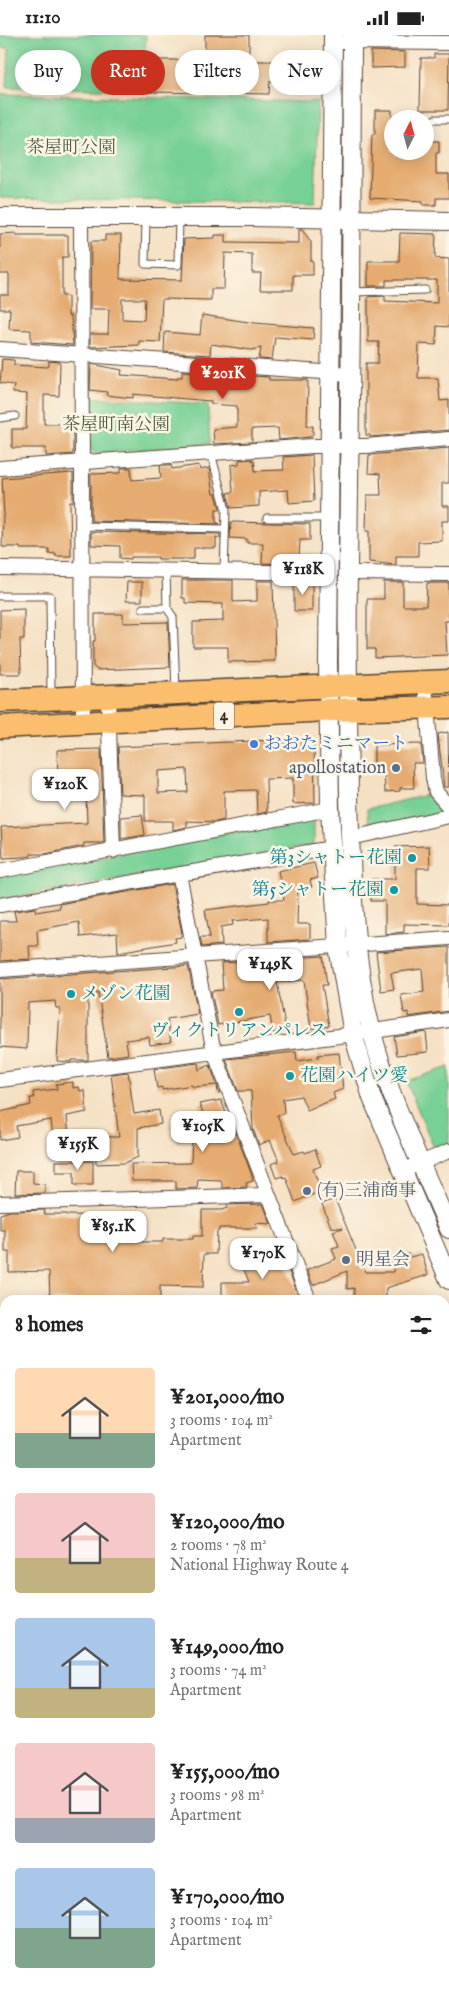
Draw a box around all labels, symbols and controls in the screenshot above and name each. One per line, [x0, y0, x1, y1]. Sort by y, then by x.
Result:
text: 11:10 [25, 6, 61, 30]
chip: Buy [15, 50, 81, 95]
chip: Rent [91, 50, 165, 95]
chip: Filters [175, 50, 259, 95]
chip: New [269, 50, 340, 95]
north arrow [384, 110, 434, 160]
map controls [384, 110, 434, 160]
park label: 茶屋町公園 [26, 137, 116, 160]
pin: ¥201K [188, 357, 258, 400]
text: ¥201K [201, 364, 245, 384]
park label: 茶屋町南公園 [62, 414, 170, 437]
pin: ¥118K [268, 553, 338, 596]
text: ¥118K [282, 560, 324, 580]
road number: 4 [214, 703, 234, 729]
place label: おおたミニマート [264, 733, 408, 756]
marker: おおたミニマート [248, 738, 260, 750]
place label: apollostation [289, 757, 386, 780]
marker: apollostation [390, 762, 402, 774]
pin: ¥120K [30, 769, 100, 811]
text: ¥120K [43, 775, 87, 795]
place label: 第3シャトー花園 [270, 847, 402, 870]
marker: 第3シャトー花園 [406, 852, 418, 864]
place label: 第5シャトー花園 [252, 879, 384, 902]
marker: 第5シャトー花園 [388, 884, 400, 896]
pin: ¥149K [235, 949, 305, 991]
text: ¥149K [248, 955, 292, 975]
place label: メゾン花園 [81, 983, 170, 1006]
marker: メゾン花園 [65, 988, 77, 1000]
marker: ヴィクトリアンパレス [233, 1006, 245, 1018]
place label: ヴィクトリアンパレス [151, 1020, 327, 1043]
place label: 花園ハイツ愛 [300, 1065, 408, 1088]
marker: 花園ハイツ愛 [284, 1070, 296, 1082]
pin: ¥105K [168, 1111, 238, 1153]
text: ¥105K [182, 1117, 224, 1137]
pin: ¥155K [43, 1129, 113, 1171]
text: ¥155K [58, 1135, 98, 1155]
place label: (有)三浦商事 [317, 1180, 416, 1203]
marker: (有)三浦商事 [301, 1185, 313, 1197]
pin: ¥85.1K [72, 1211, 154, 1253]
text: ¥85.1K [91, 1217, 135, 1237]
pin: ¥170K [228, 1237, 298, 1280]
text: ¥170K [241, 1244, 285, 1264]
place label: 明星会 [356, 1249, 410, 1272]
marker: 明星会 [340, 1254, 352, 1266]
icon: filters [407, 1311, 435, 1339]
text: 8 homes [15, 1312, 83, 1339]
text: ¥201,000/mo [170, 1384, 284, 1411]
icon: home [55, 1388, 115, 1448]
text: 3 rooms · 104 m² [170, 1411, 273, 1431]
text: Apartment [170, 1431, 241, 1451]
text: ¥120,000/mo [170, 1509, 284, 1536]
icon: home [55, 1513, 115, 1573]
text: 2 rooms · 78 m² [170, 1536, 267, 1556]
text: National Highway Route 4 [170, 1556, 349, 1576]
text: ¥149,000/mo [170, 1634, 284, 1661]
icon: home [55, 1638, 115, 1698]
text: 3 rooms · 74 m² [170, 1661, 267, 1681]
text: Apartment [170, 1681, 241, 1701]
text: ¥155,000/mo [170, 1759, 280, 1786]
icon: home [55, 1763, 115, 1823]
text: 3 rooms · 98 m² [170, 1786, 265, 1806]
text: Apartment [170, 1806, 241, 1826]
text: ¥170,000/mo [170, 1884, 284, 1911]
icon: home [55, 1888, 115, 1948]
text: 3 rooms · 104 m² [170, 1911, 273, 1931]
text: Apartment [170, 1931, 241, 1951]

